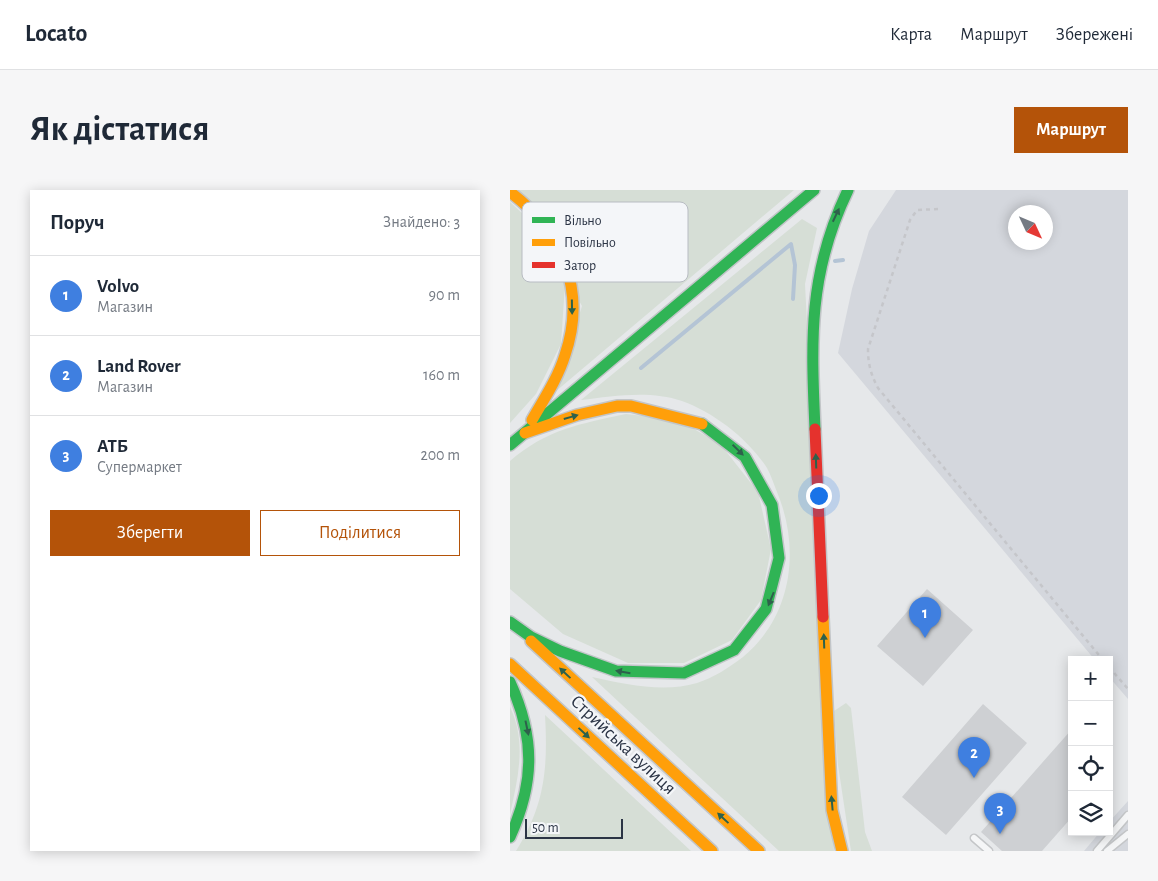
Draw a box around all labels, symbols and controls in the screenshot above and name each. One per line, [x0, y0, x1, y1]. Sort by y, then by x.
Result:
text: Locato [25, 22, 87, 46]
text: Карта [890, 26, 932, 44]
text: Маршрут [960, 26, 1028, 44]
text: Збережені [1056, 26, 1133, 44]
button: Маршрут [1014, 107, 1128, 153]
text: Як дістатися [30, 112, 209, 147]
legend [522, 202, 688, 282]
north arrow [1008, 205, 1053, 250]
one-way arrow [832, 208, 840, 222]
text: Поруч [50, 212, 104, 233]
text: Знайдено: 3 [383, 214, 460, 230]
text: Вільно [564, 214, 602, 228]
text: Повільно [564, 236, 616, 250]
text: Затор [564, 259, 596, 273]
text: Volvo [97, 277, 139, 296]
text: 1 [63, 287, 69, 303]
text: 90 m [429, 287, 460, 303]
text: Магазин [97, 299, 153, 315]
one-way arrow [569, 299, 577, 315]
text: Land Rover [97, 357, 181, 376]
text: 2 [62, 367, 70, 383]
text: 160 m [423, 367, 460, 383]
text: Магазин [97, 379, 153, 395]
one-way arrow [564, 412, 579, 420]
text: АТБ [97, 437, 128, 456]
one-way arrow [732, 444, 744, 456]
text: 3 [63, 447, 69, 463]
text: 200 m [420, 447, 460, 463]
one-way arrow [812, 453, 820, 469]
text: Супермаркет [97, 459, 182, 475]
your location [806, 483, 832, 509]
button: Зберегти [50, 510, 250, 556]
button: Поділитися [260, 510, 460, 556]
one-way arrow [766, 592, 774, 607]
pin: 1 [909, 597, 941, 638]
one-way arrow [820, 633, 828, 649]
map controls [1068, 656, 1113, 836]
button: + [1068, 656, 1113, 701]
one-way arrow [558, 667, 571, 678]
one-way arrow [615, 668, 631, 676]
street label: Стрийська вулиця [567, 692, 679, 798]
button: − [1068, 701, 1113, 746]
one-way arrow [523, 720, 531, 735]
one-way arrow [578, 727, 590, 739]
pin: 2 [958, 737, 990, 778]
button: locate [1068, 746, 1113, 791]
button: layers [1068, 791, 1113, 836]
pin: 3 [984, 793, 1016, 834]
one-way arrow [828, 795, 836, 811]
one-way arrow [717, 812, 729, 824]
scale bar [525, 816, 622, 839]
text: 50 m [532, 821, 559, 835]

